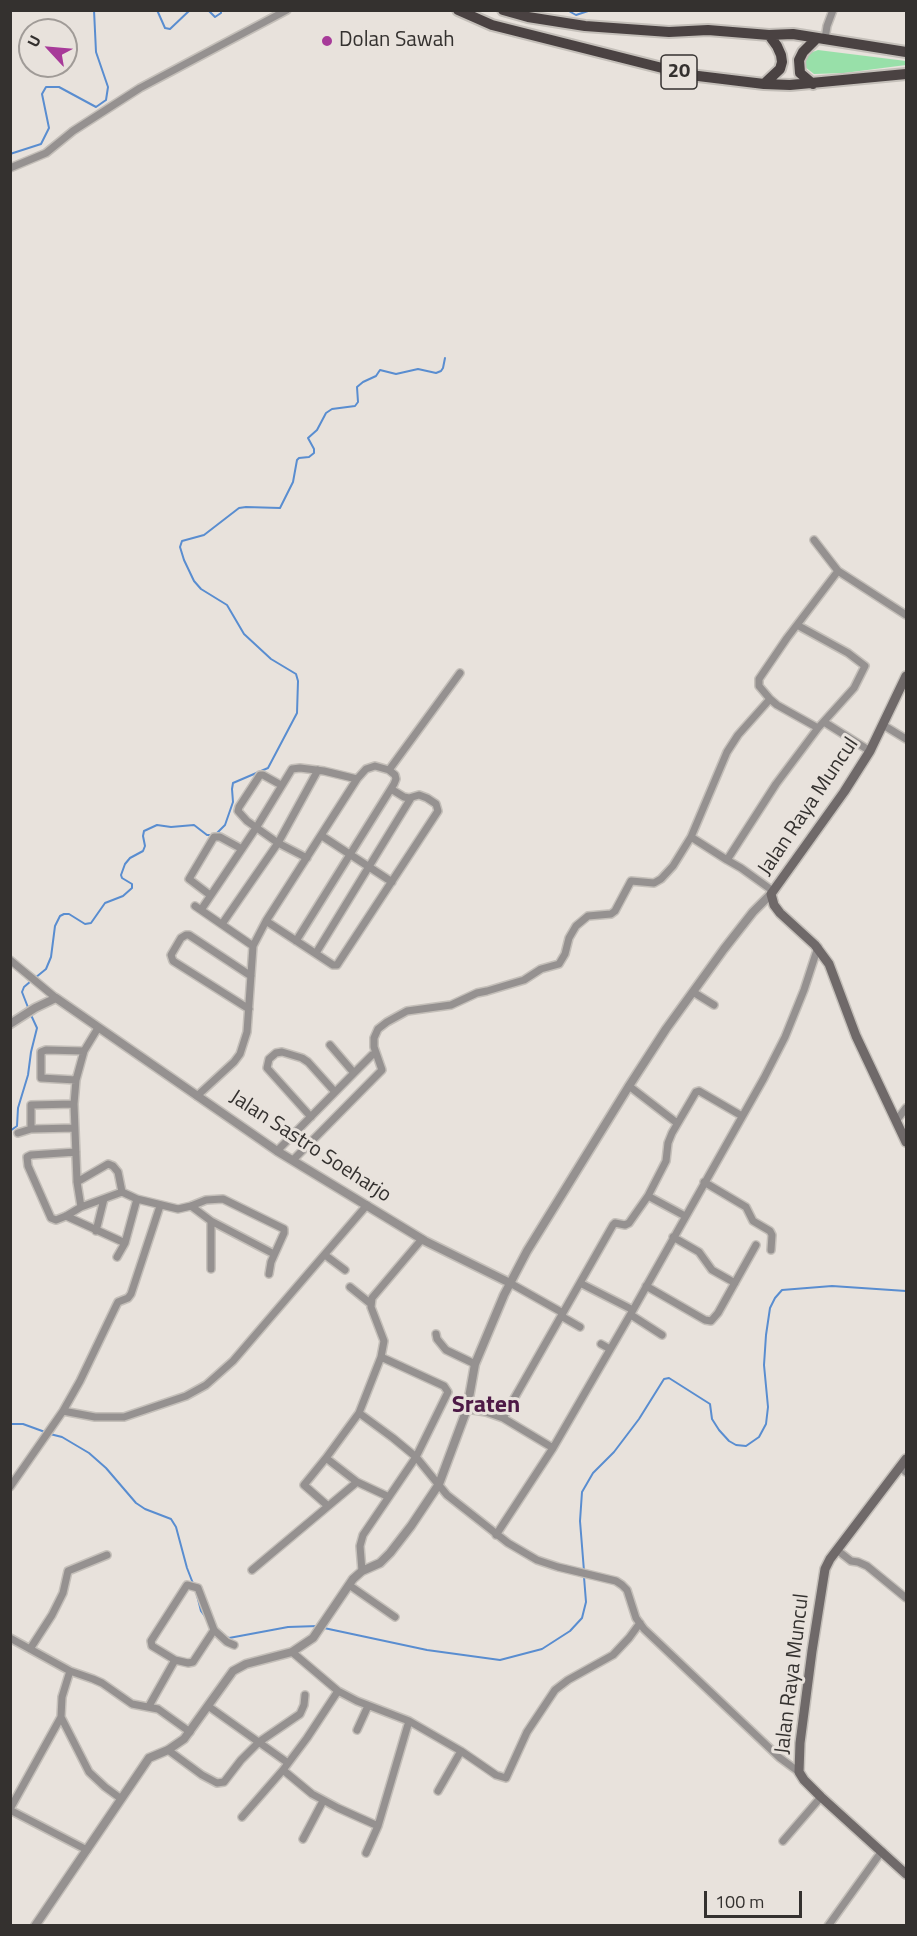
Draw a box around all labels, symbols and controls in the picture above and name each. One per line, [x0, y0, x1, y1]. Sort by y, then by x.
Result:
north arrow [18, 18, 78, 78]
place label: Dolan Sawah [339, 28, 454, 54]
text: U [21, 31, 47, 51]
marker: Dolan Sawah [320, 34, 334, 48]
road number: 20 [661, 55, 697, 89]
street label: Jalan Raya Muncul [753, 733, 865, 881]
street label: Jalan Sastro Soeharjo [225, 1085, 395, 1209]
district label: Sraten [452, 1392, 520, 1420]
street label: Jalan Raya Muncul [771, 1592, 815, 1756]
scale bar [707, 1879, 804, 1917]
text: 100 m [715, 1888, 764, 1915]

